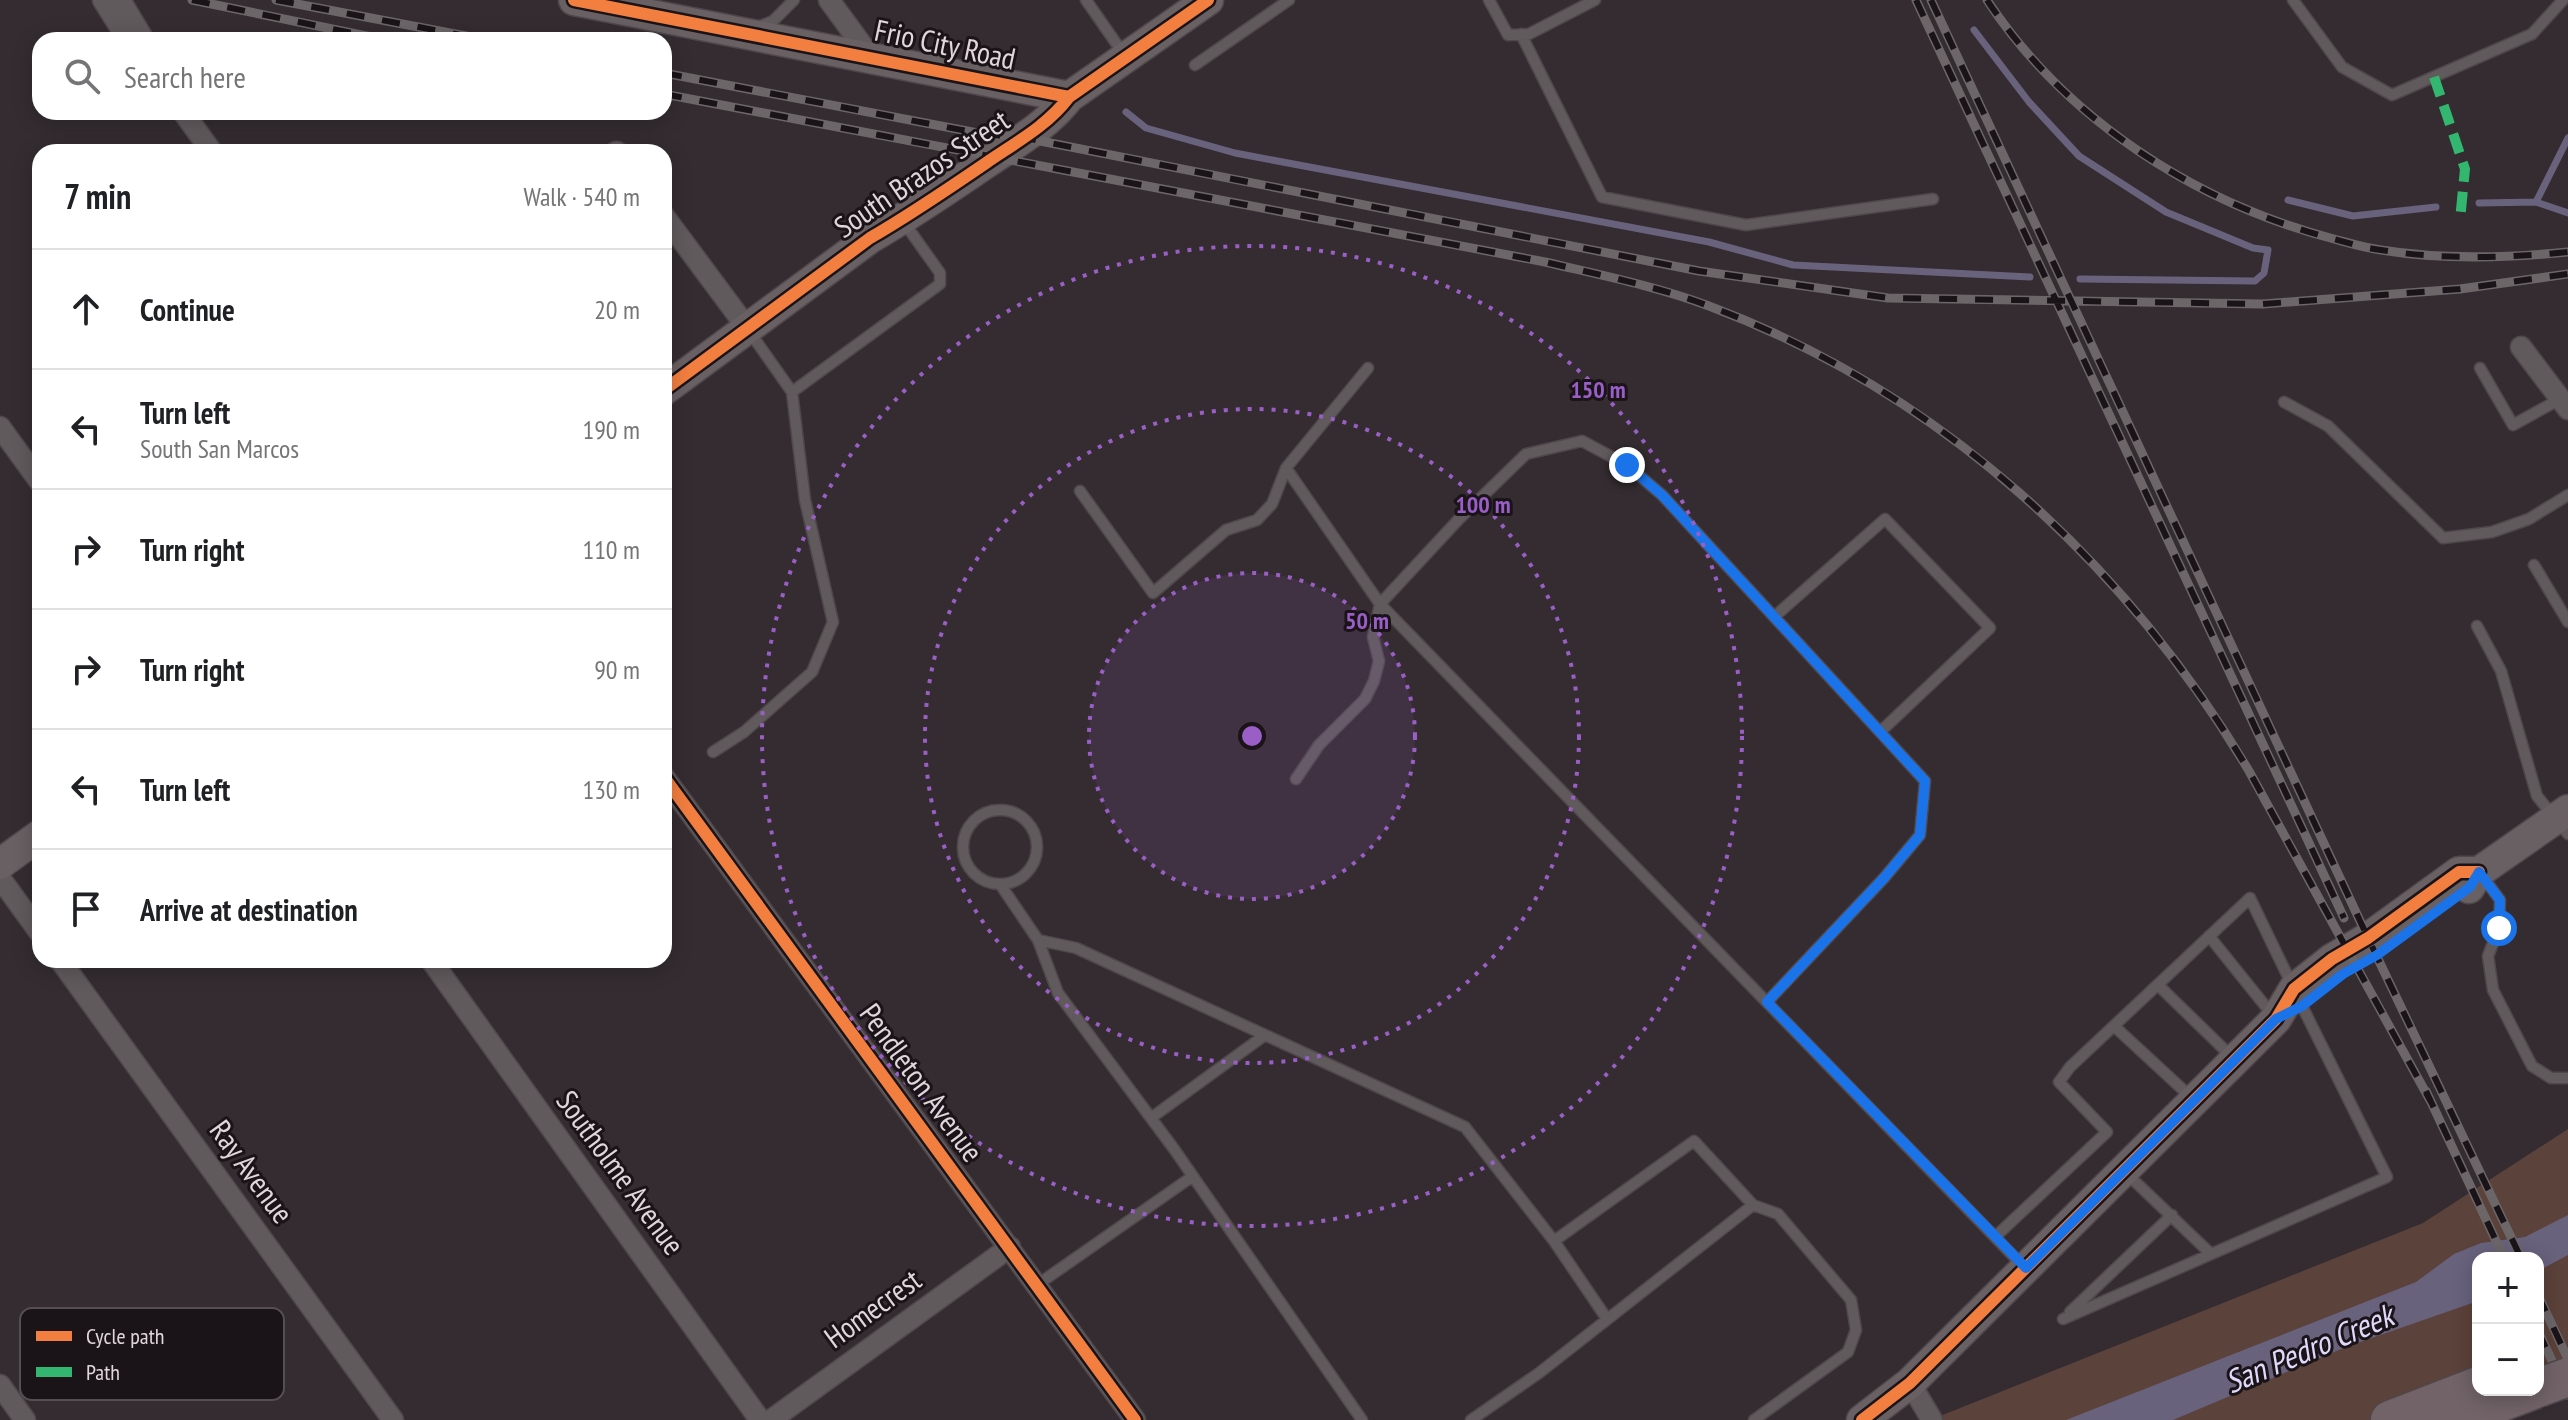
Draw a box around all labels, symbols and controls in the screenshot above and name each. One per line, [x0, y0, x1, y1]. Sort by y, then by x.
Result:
street label: Frio City Road [871, 10, 1019, 77]
search box [32, 32, 672, 120]
icon: search [60, 54, 104, 98]
text: Search here [124, 57, 246, 96]
street label: South Brazos Street [826, 99, 1017, 246]
text: 7 min [64, 174, 131, 218]
text: Walk · 540 m [523, 180, 640, 213]
icon: ahead [64, 287, 108, 331]
text: Continue [140, 290, 235, 329]
text: 20 m [594, 293, 640, 326]
text: 150 m [1570, 374, 1626, 405]
text: Turn left [140, 393, 230, 432]
icon: left [64, 407, 108, 451]
text: 190 m [582, 413, 640, 446]
text: South San Marcos [140, 432, 299, 465]
route end [1609, 447, 1645, 483]
text: 100 m [1455, 489, 1511, 520]
icon: right [64, 527, 108, 571]
text: Turn right [140, 530, 244, 569]
text: 110 m [582, 533, 640, 566]
text: 50 m [1345, 605, 1389, 636]
icon: right [64, 647, 108, 691]
text: Turn right [140, 650, 244, 689]
text: 90 m [594, 653, 640, 686]
centre of rings [1238, 722, 1266, 750]
icon: left [64, 767, 108, 811]
text: Turn left [140, 770, 230, 809]
text: 130 m [582, 773, 640, 806]
icon: arrive [64, 887, 108, 931]
text: Arrive at destination [140, 890, 358, 929]
route start [2481, 910, 2517, 946]
street label: Pendleton Avenue [852, 995, 993, 1169]
street label: Southolme Avenue [549, 1082, 694, 1262]
street label: Ray Avenue [202, 1112, 303, 1230]
map controls [2472, 1252, 2544, 1396]
button: + [2472, 1252, 2544, 1324]
street label: Homecrest [816, 1259, 929, 1356]
water label: San Pedro Creek [2218, 1292, 2402, 1402]
legend [20, 1308, 284, 1400]
text: Cycle path [86, 1322, 164, 1350]
button: − [2472, 1324, 2544, 1396]
text: Path [86, 1358, 120, 1386]

